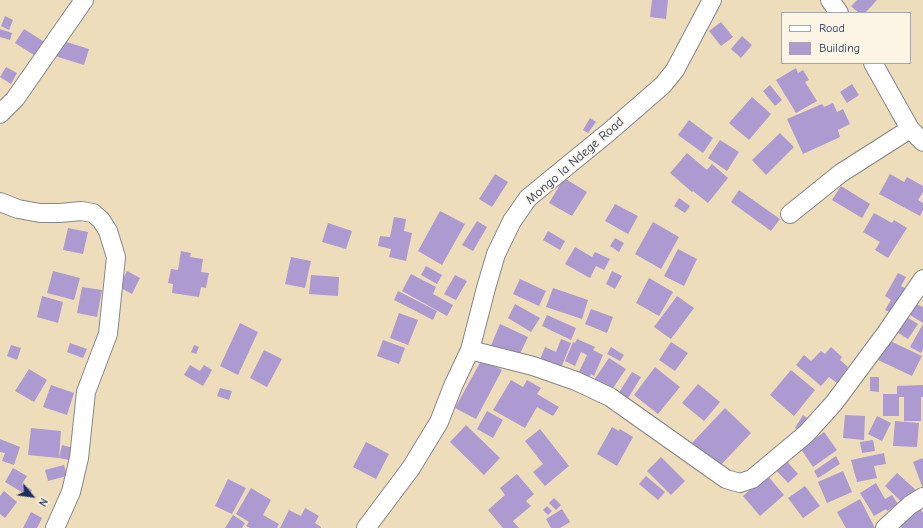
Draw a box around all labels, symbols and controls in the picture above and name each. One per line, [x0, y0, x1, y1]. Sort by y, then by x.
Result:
legend [781, 12, 911, 64]
text: Road [819, 21, 845, 35]
text: Building [819, 41, 860, 55]
street label: Mongo la Ndege Road [523, 114, 627, 208]
north arrow [12, 476, 52, 516]
text: N [36, 496, 50, 508]

